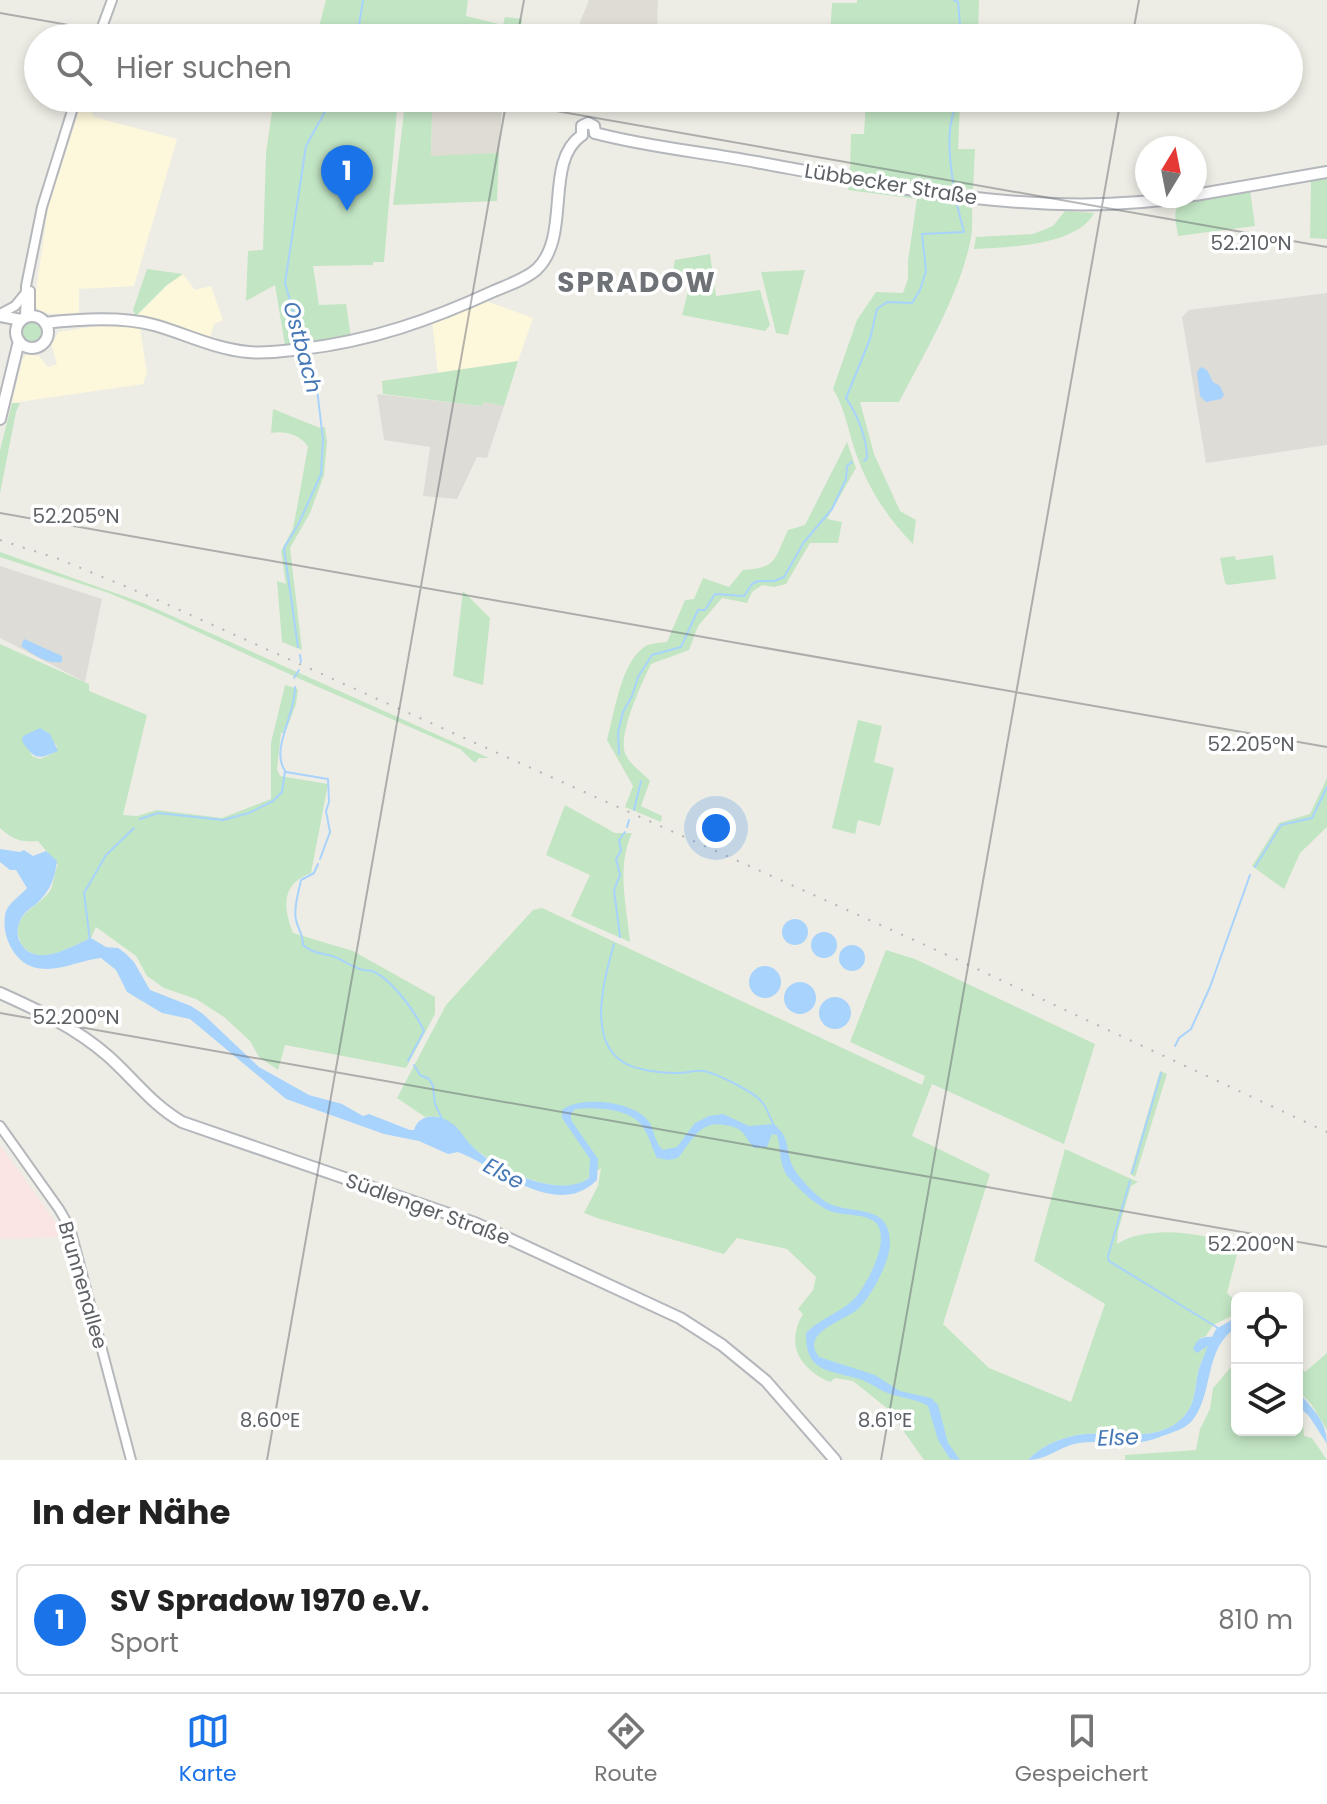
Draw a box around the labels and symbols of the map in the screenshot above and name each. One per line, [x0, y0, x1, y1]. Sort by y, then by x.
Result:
north arrow [1135, 136, 1207, 208]
pin: 1 [321, 145, 373, 211]
street label: Lübbecker Straße [803, 157, 979, 211]
text: 52.210°N [1211, 229, 1291, 257]
district label: SPRADOW [557, 263, 717, 302]
water label: Ostbach [275, 298, 330, 397]
text: 52.205°N [32, 502, 120, 530]
text: 52.205°N [1207, 730, 1295, 758]
your location [696, 808, 736, 848]
text: 52.200°N [32, 1003, 120, 1031]
water label: Else [478, 1150, 530, 1197]
street label: Südlenger Straße [342, 1166, 514, 1252]
street label: Brunnenallee [51, 1218, 115, 1352]
text: 52.200°N [1207, 1230, 1295, 1258]
text: 8.60°E [240, 1406, 300, 1434]
text: 8.61°E [858, 1406, 912, 1434]
water label: Else [1097, 1421, 1139, 1454]

